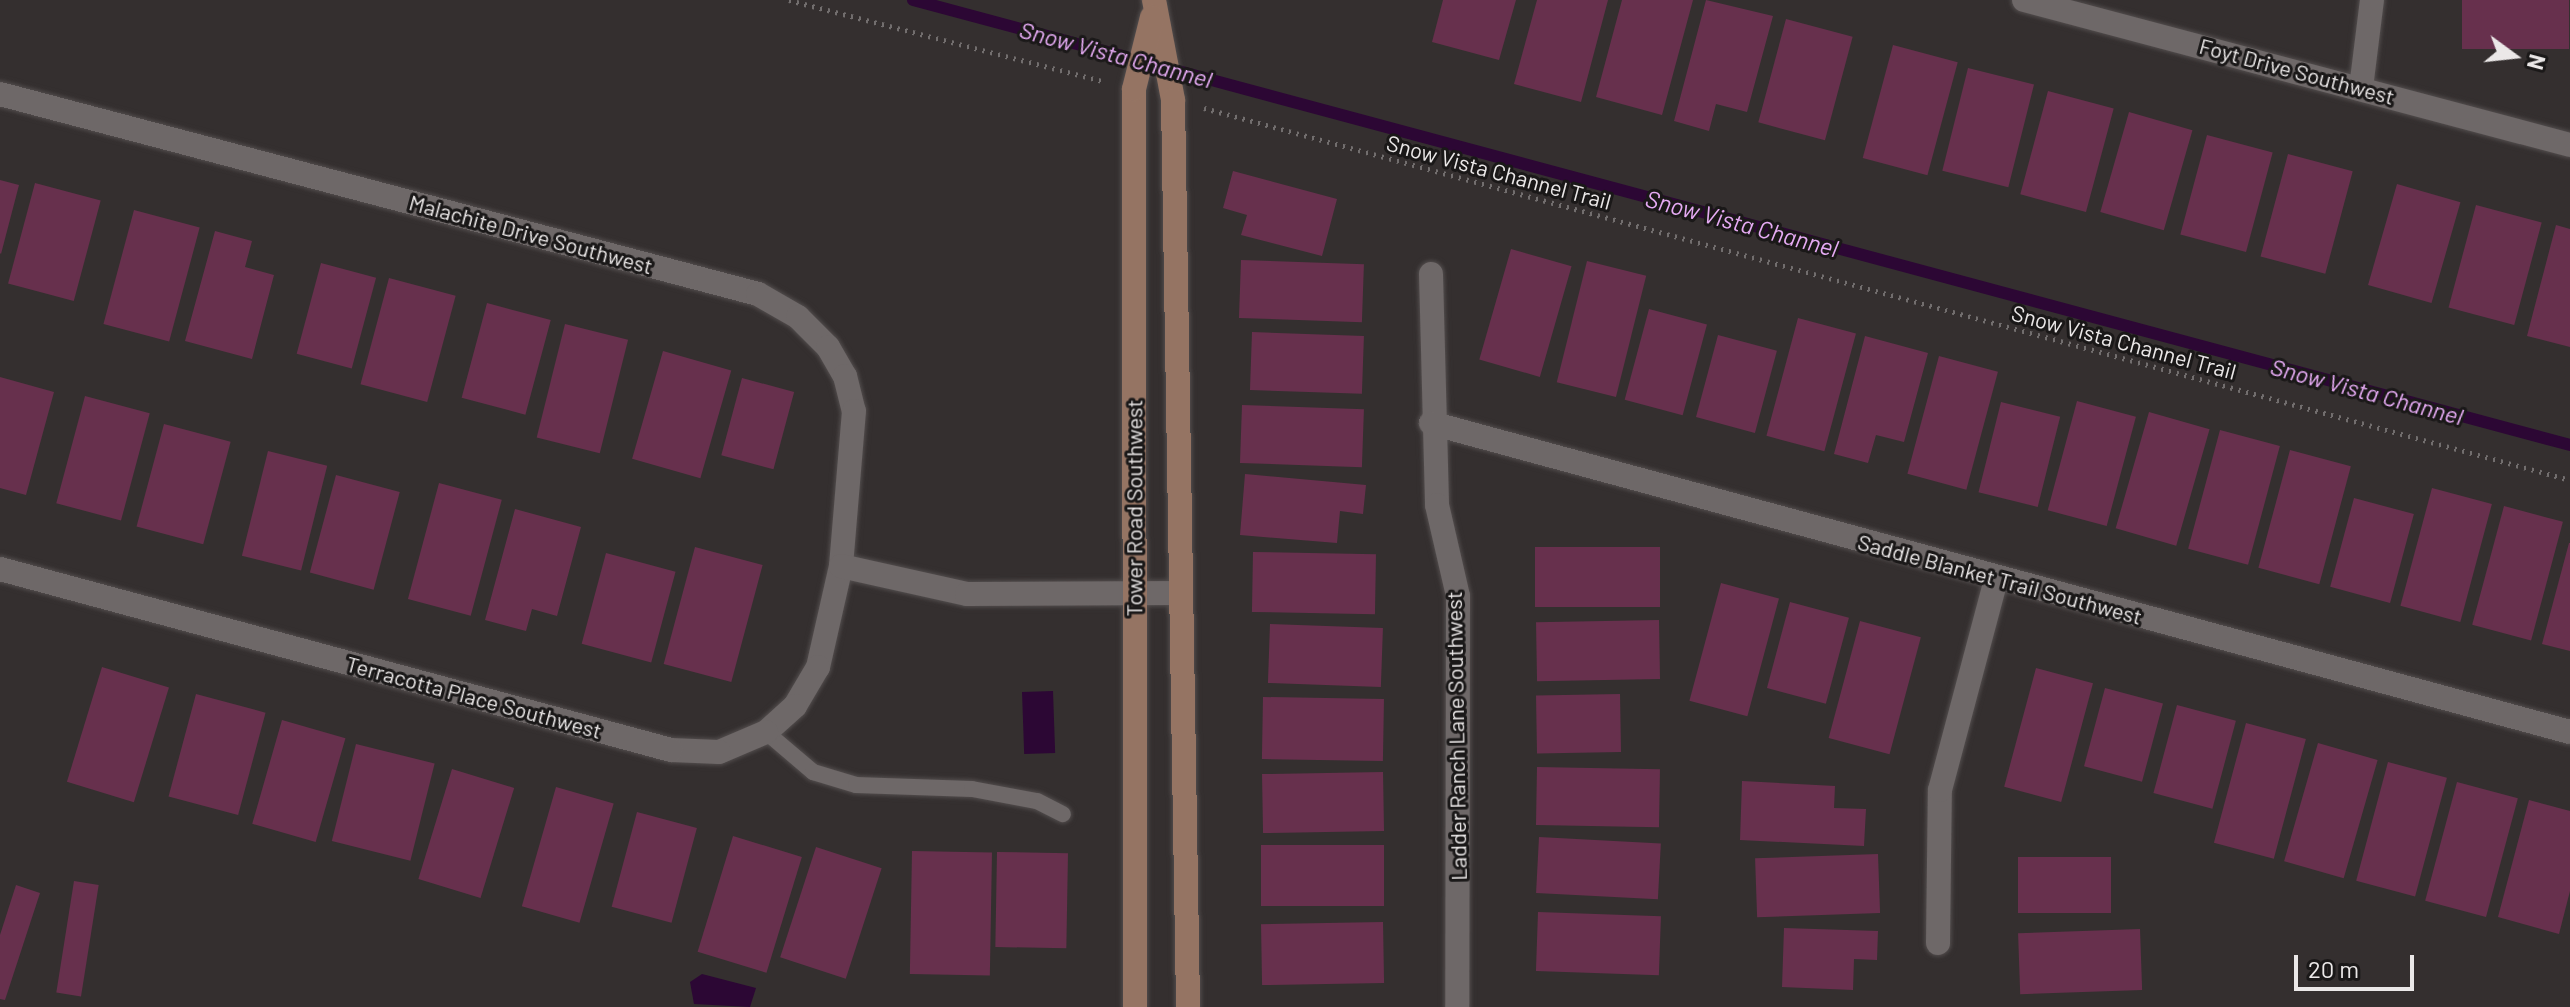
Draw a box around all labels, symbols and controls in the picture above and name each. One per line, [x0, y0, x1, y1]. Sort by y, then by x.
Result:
water label: Snow Vista Channel [1017, 14, 1215, 94]
north arrow [2474, 16, 2554, 96]
street label: Foyt Drive Southwest [2197, 32, 2397, 110]
text: N [2523, 52, 2552, 73]
street label: Snow Vista Channel Trail [1384, 129, 1614, 215]
water label: Snow Vista Channel [1643, 183, 1841, 263]
street label: Malachite Drive Southwest [406, 189, 656, 279]
street label: Snow Vista Channel Trail [2009, 299, 2239, 385]
water label: Snow Vista Channel [2268, 351, 2466, 431]
street label: Tower Road Southwest [1121, 399, 1147, 617]
street label: Saddle Blanket Trail Southwest [1855, 528, 2145, 630]
street label: Ladder Ranch Lane Southwest [1440, 591, 1472, 881]
street label: Terracotta Place Southwest [343, 650, 605, 744]
scale bar [2298, 939, 2418, 989]
text: 20 m [2308, 954, 2359, 983]

